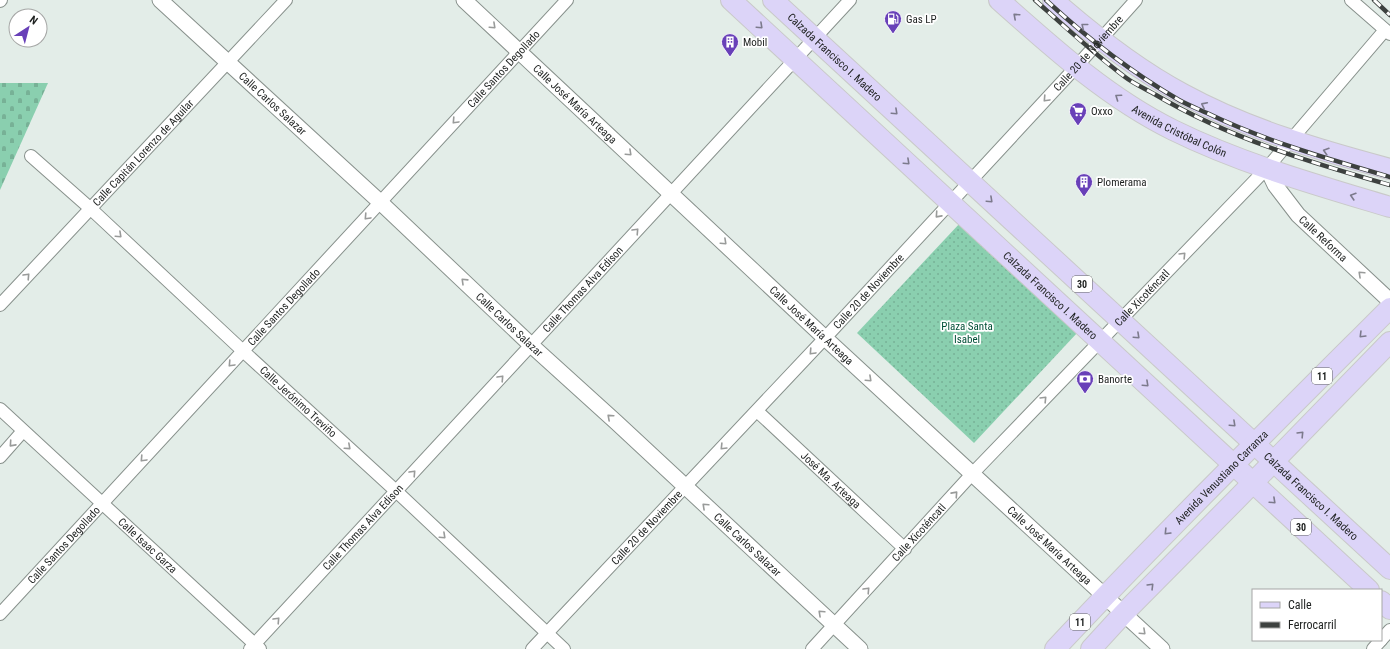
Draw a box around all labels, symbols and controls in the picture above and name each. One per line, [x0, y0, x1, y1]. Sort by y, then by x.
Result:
north arrow [8, 8, 48, 48]
fuel station icon: Gas LP [883, 9, 903, 34]
street label: Calzada Francisco I. Madero [785, 10, 885, 104]
text: N [27, 13, 40, 28]
place label: Gas LP [906, 13, 937, 26]
one-way arrow [1014, 13, 1021, 20]
street label: Calle 20 de Noviembre [1051, 13, 1126, 94]
one-way arrow [488, 22, 496, 29]
one-way arrow [755, 22, 763, 29]
one-way arrow [1081, 24, 1089, 31]
street label: Calle Santos Degollado [464, 27, 543, 110]
building icon: Mobil [720, 32, 740, 57]
place label: Mobil [743, 36, 767, 49]
street label: Calle José María Arteaga [531, 62, 619, 146]
street label: Calle Carlos Salazar [236, 69, 310, 138]
one-way arrow [1115, 94, 1122, 102]
one-way arrow [1044, 95, 1051, 102]
street label: Calle Capitán Lorenzo de Aguilar [90, 96, 197, 209]
supermarket icon: Oxxo [1068, 101, 1088, 126]
street label: Avenida Cristóbal Colón [1130, 102, 1228, 159]
one-way arrow [1201, 102, 1208, 110]
place label: Oxxo [1091, 105, 1113, 118]
one-way arrow [890, 107, 897, 114]
one-way arrow [452, 116, 460, 124]
one-way arrow [1322, 147, 1329, 156]
one-way arrow [624, 148, 632, 156]
one-way arrow [902, 158, 909, 165]
building icon: Plomerama [1074, 172, 1094, 197]
place label: Plomerama [1097, 176, 1147, 189]
one-way arrow [1349, 192, 1356, 200]
one-way arrow [985, 195, 993, 203]
one-way arrow [935, 210, 943, 218]
one-way arrow [364, 212, 372, 220]
street label: Calle Reforma [1296, 213, 1350, 264]
one-way arrow [632, 228, 639, 236]
one-way arrow [114, 230, 122, 238]
one-way arrow [719, 238, 726, 245]
street label: Calle Thomas Alva Edison [540, 244, 626, 335]
street label: Calzada Francisco I. Madero [1001, 249, 1100, 342]
street label: Calle 20 de Noviembre [830, 251, 906, 331]
one-way arrow [1178, 252, 1186, 260]
street label: Calle Santos Degollado [245, 265, 323, 348]
street label: Calle Xicoténcatl [1112, 267, 1172, 329]
one-way arrow [1359, 272, 1366, 279]
one-way arrow [22, 273, 30, 281]
road number: 30 [1072, 276, 1092, 292]
one-way arrow [461, 279, 468, 286]
street label: Calle José María Arteaga [767, 283, 856, 367]
street label: Calle Carlos Salazar [473, 290, 546, 360]
park label: Plaza Santa Isabel [941, 320, 993, 346]
one-way arrow [1359, 330, 1367, 338]
one-way arrow [1132, 331, 1140, 338]
one-way arrow [809, 347, 817, 355]
one-way arrow [228, 359, 236, 367]
street label: Calle Jerónimo Treviño [257, 363, 340, 440]
road number: 11 [1312, 368, 1332, 384]
bank icon: Banorte [1075, 369, 1095, 394]
place label: Banorte [1098, 373, 1132, 386]
one-way arrow [865, 374, 872, 381]
one-way arrow [496, 375, 503, 383]
one-way arrow [1141, 379, 1149, 386]
one-way arrow [1040, 396, 1047, 404]
one-way arrow [608, 414, 615, 421]
one-way arrow [1228, 419, 1235, 426]
street label: Avenida Venustiano Carranza [1172, 428, 1270, 527]
one-way arrow [1296, 431, 1304, 439]
one-way arrow [9, 439, 16, 447]
one-way arrow [343, 442, 351, 450]
one-way arrow [721, 442, 728, 449]
street label: José Ma. Arteaga [798, 449, 863, 511]
street label: Calzada Francisco I. Madero [1261, 450, 1361, 543]
one-way arrow [140, 454, 148, 462]
one-way arrow [408, 471, 415, 478]
street label: Calle Thomas Alva Edison [320, 481, 406, 573]
street label: Calle 20 de Noviembre [608, 487, 685, 567]
one-way arrow [950, 491, 957, 498]
one-way arrow [1268, 496, 1275, 503]
street label: Calle Xicoténcatl [889, 501, 948, 564]
street label: Calle Santos Degollado [25, 503, 103, 586]
one-way arrow [702, 503, 710, 511]
street label: Calle José María Arteaga [1005, 503, 1094, 587]
street label: Calle Carlos Salazar [711, 510, 784, 579]
street label: Calle Isaac Garza [116, 515, 180, 576]
road number: 30 [1291, 519, 1311, 535]
one-way arrow [1164, 527, 1172, 535]
one-way arrow [438, 531, 446, 538]
one-way arrow [1146, 583, 1154, 591]
one-way arrow [863, 587, 870, 594]
legend [1252, 589, 1382, 641]
text: Calle [1288, 598, 1312, 612]
one-way arrow [818, 611, 826, 618]
road number: 11 [1070, 614, 1090, 630]
one-way arrow [272, 617, 280, 625]
text: Ferrocarril [1288, 618, 1337, 632]
one-way arrow [1138, 627, 1146, 635]

